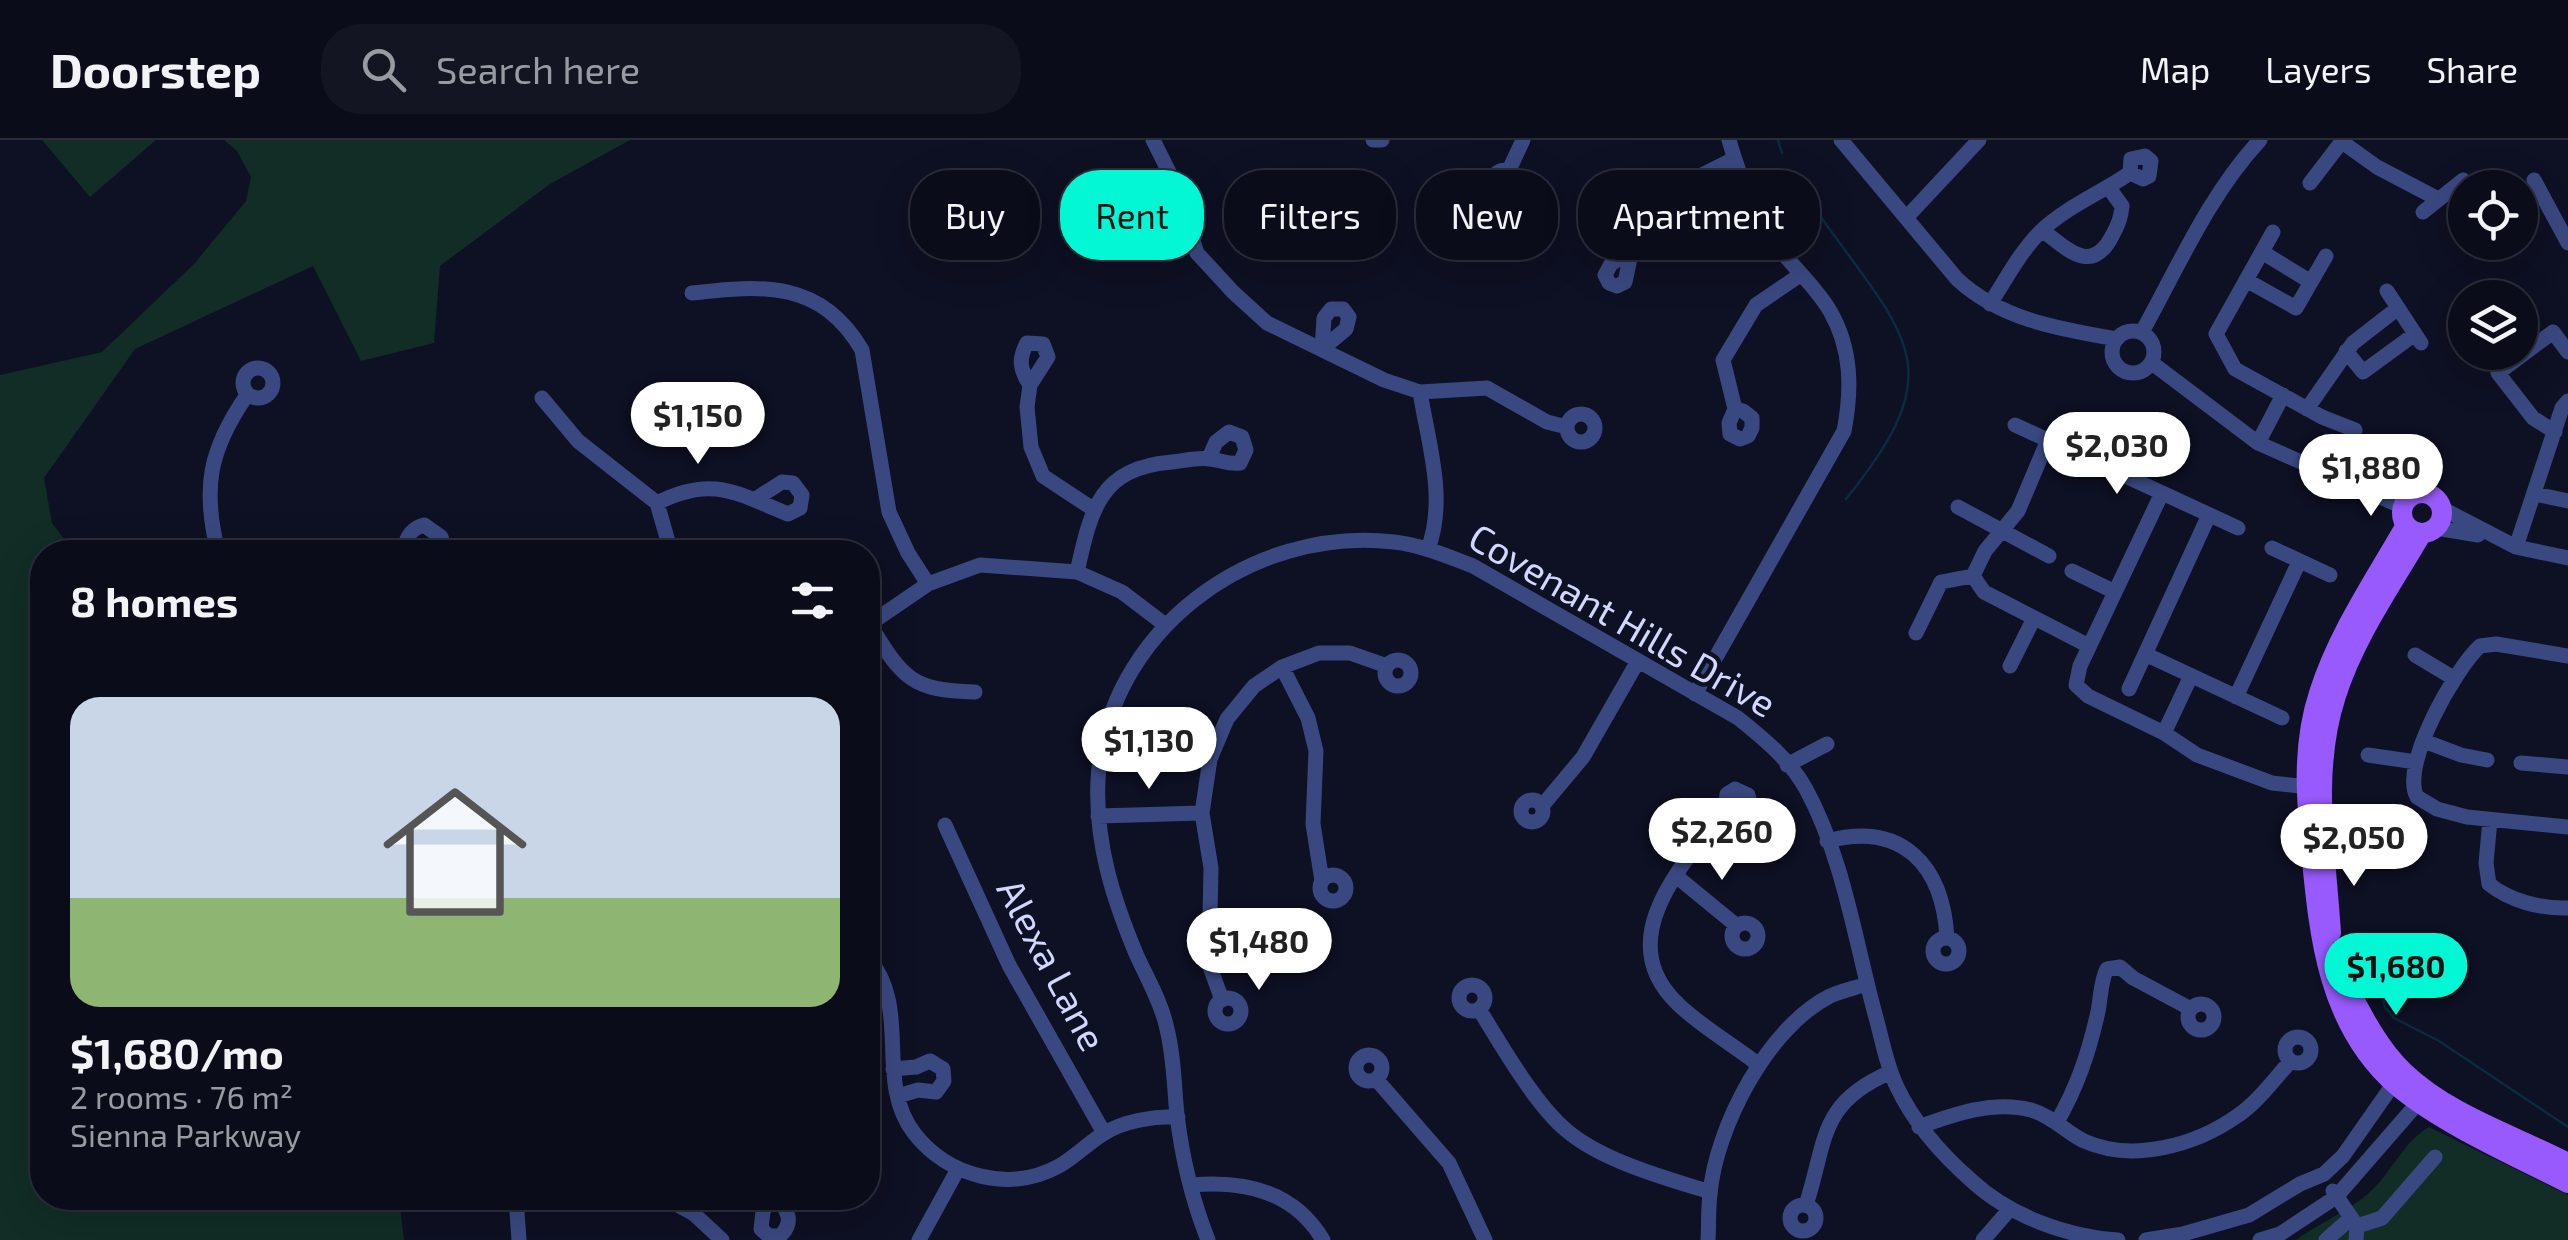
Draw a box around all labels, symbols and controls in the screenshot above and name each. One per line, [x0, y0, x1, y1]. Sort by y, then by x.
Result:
search box [321, 24, 1021, 114]
text: Doorstep [50, 40, 261, 98]
icon: search [356, 42, 411, 97]
text: Search here [436, 46, 640, 92]
text: Map [2140, 48, 2210, 90]
text: Layers [2265, 48, 2371, 90]
text: Share [2426, 48, 2518, 90]
chip: Buy [910, 170, 1040, 260]
chip: Rent [1060, 170, 1204, 260]
chip: Filters [1224, 170, 1396, 260]
chip: New [1416, 170, 1558, 260]
chip: Apartment [1578, 170, 1820, 260]
map controls [2448, 170, 2538, 370]
button: locate [2448, 170, 2538, 260]
button: layers [2448, 280, 2538, 370]
pin: $1,150 [617, 382, 779, 467]
text: $1,150 [653, 395, 743, 433]
pin: $2,030 [2036, 412, 2198, 497]
text: $2,030 [2065, 425, 2169, 463]
pin: $1,880 [2290, 434, 2452, 519]
text: $1,880 [2321, 447, 2421, 485]
street label: Covenant Hills Drive [1461, 513, 1785, 726]
icon: filters [785, 573, 840, 628]
text: 8 homes [70, 575, 238, 625]
pin: $1,130 [1068, 707, 1230, 792]
text: $1,130 [1104, 720, 1194, 758]
icon: home [365, 762, 545, 942]
pin: $2,260 [1641, 798, 1803, 883]
pin: $2,050 [2273, 804, 2435, 889]
text: $2,260 [1671, 811, 1773, 849]
text: $2,050 [2303, 817, 2405, 855]
street label: Alexa Lane [988, 870, 1117, 1058]
pin: $1,480 [1178, 908, 1340, 993]
text: $1,480 [1209, 921, 1309, 959]
pin: $1,680 [2315, 933, 2477, 1018]
text: $1,680 [2346, 946, 2446, 984]
text: $1,680/mo [70, 1027, 284, 1077]
text: 2 rooms · 76 m² [70, 1077, 293, 1115]
text: Sienna Parkway [70, 1115, 301, 1153]

